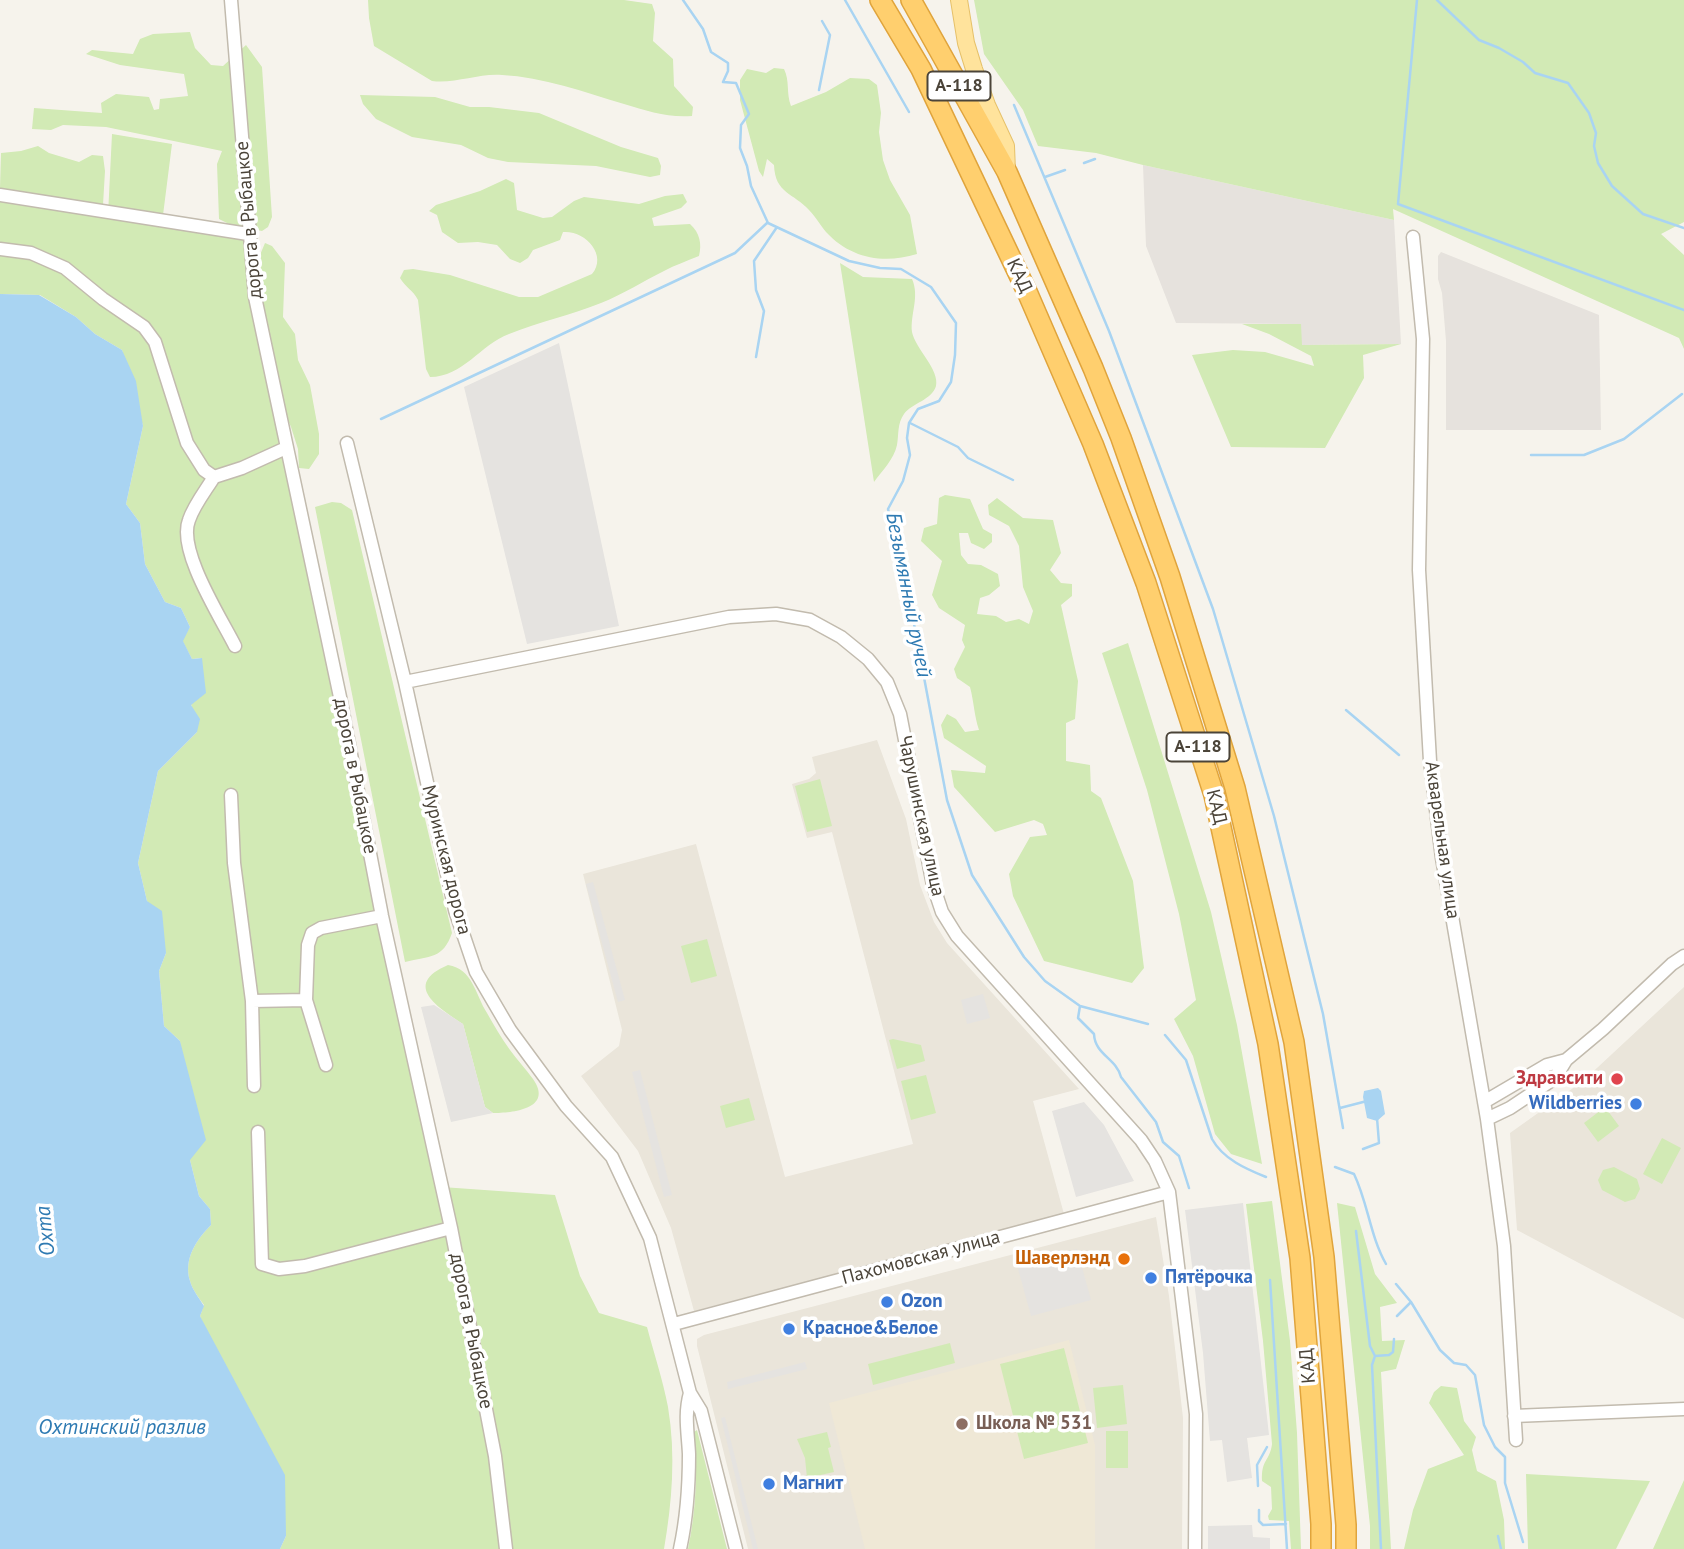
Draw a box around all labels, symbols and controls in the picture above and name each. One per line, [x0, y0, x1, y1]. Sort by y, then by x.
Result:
road number: А-118 [928, 72, 990, 100]
street label: дорога в Рыбацкое [231, 140, 267, 300]
street label: КАД [1001, 255, 1037, 297]
water label: Безымянный ручей [880, 511, 936, 679]
street label: дорога в Рыбацкое [329, 696, 381, 856]
road number: А-118 [1166, 732, 1230, 762]
street label: Чарушинская улица [893, 733, 949, 899]
street label: Акварельная улица [1420, 760, 1464, 920]
street label: Муринская дорога [416, 783, 476, 937]
street label: КАД [1201, 787, 1231, 827]
place label: Здравсити [1516, 1068, 1603, 1090]
marker: Здравсити [1609, 1071, 1625, 1087]
place label: Wildberries [1529, 1093, 1622, 1115]
marker: Wildberries [1628, 1096, 1644, 1112]
water label: Охта [31, 1205, 61, 1257]
street label: Пахомовская улица [839, 1226, 1003, 1290]
place label: Шаверлэнд [1015, 1248, 1110, 1270]
street label: дорога в Рыбацкое [445, 1251, 497, 1411]
marker: Шаверлэнд [1116, 1251, 1132, 1267]
place label: Пятёрочка [1165, 1267, 1253, 1289]
marker: Пятёрочка [1143, 1270, 1159, 1286]
place label: Ozon [901, 1291, 943, 1313]
marker: Ozon [879, 1294, 895, 1310]
place label: Красное&Белое [803, 1318, 938, 1340]
marker: Красное&Белое [781, 1321, 797, 1337]
street label: КАД [1295, 1347, 1321, 1385]
place label: Школа № 531 [976, 1413, 1092, 1435]
water label: Охтинский разлив [38, 1415, 206, 1441]
marker: Школа № 531 [954, 1416, 970, 1432]
place label: Магнит [783, 1473, 843, 1495]
marker: Магнит [761, 1476, 777, 1492]

